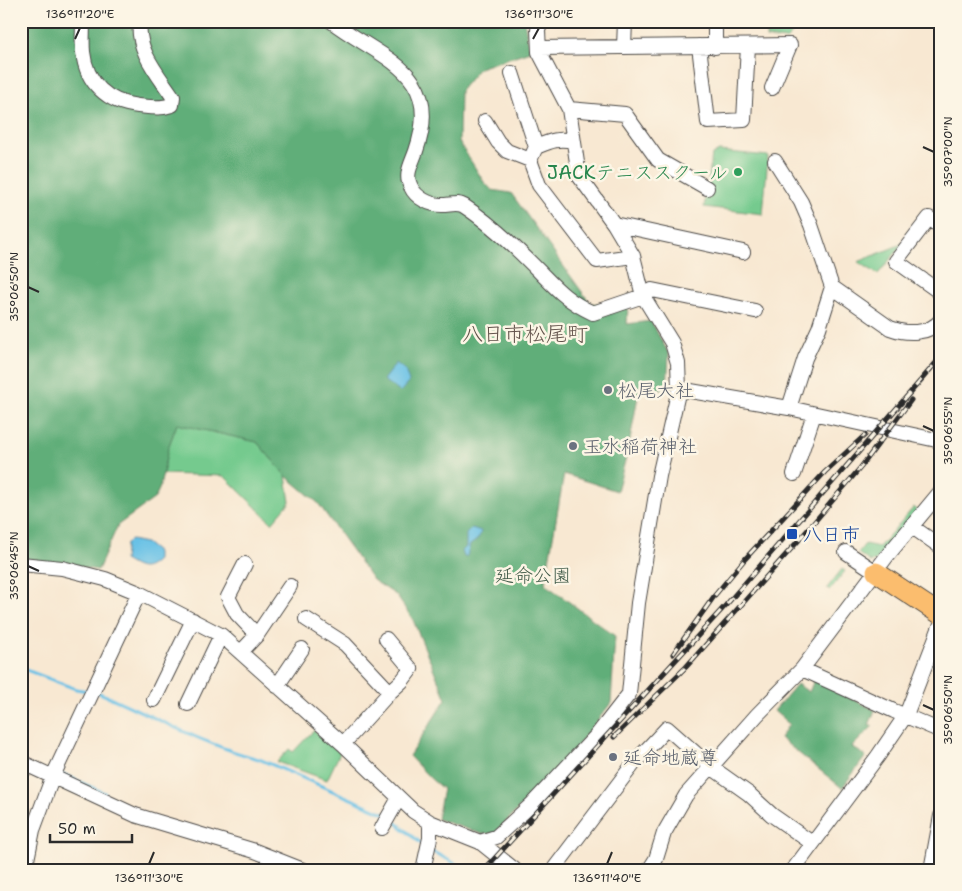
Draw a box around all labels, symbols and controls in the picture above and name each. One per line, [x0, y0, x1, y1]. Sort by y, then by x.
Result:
text: 136°11'20"E [46, 6, 114, 22]
text: 136°11'30"E [505, 6, 573, 22]
text: 35°07'00"N [940, 116, 956, 188]
place label: JACKテニススクール [547, 160, 728, 185]
marker: JACKテニススクール [732, 166, 744, 178]
text: 35°06'50"N [6, 252, 22, 322]
district label: 八日市松尾町 [462, 320, 588, 348]
place label: 松尾大社 [618, 378, 694, 403]
marker: 松尾大社 [602, 384, 614, 396]
text: 35°06'55"N [940, 397, 956, 465]
place label: 玉水稲荷神社 [583, 434, 697, 459]
marker: 玉水稲荷神社 [567, 440, 579, 452]
place label: 八日市 [803, 522, 860, 547]
marker: 八日市 [785, 527, 799, 541]
text: 35°06'45"N [6, 531, 22, 601]
park label: 延命公園 [495, 563, 571, 588]
text: 35°06'50"N [940, 675, 956, 745]
place label: 延命地蔵尊 [623, 745, 718, 770]
marker: 延命地蔵尊 [607, 751, 619, 763]
scale bar [50, 811, 132, 843]
text: 50 m [58, 819, 96, 839]
text: 136°11'30"E [115, 870, 183, 886]
text: 136°11'40"E [573, 870, 641, 886]

